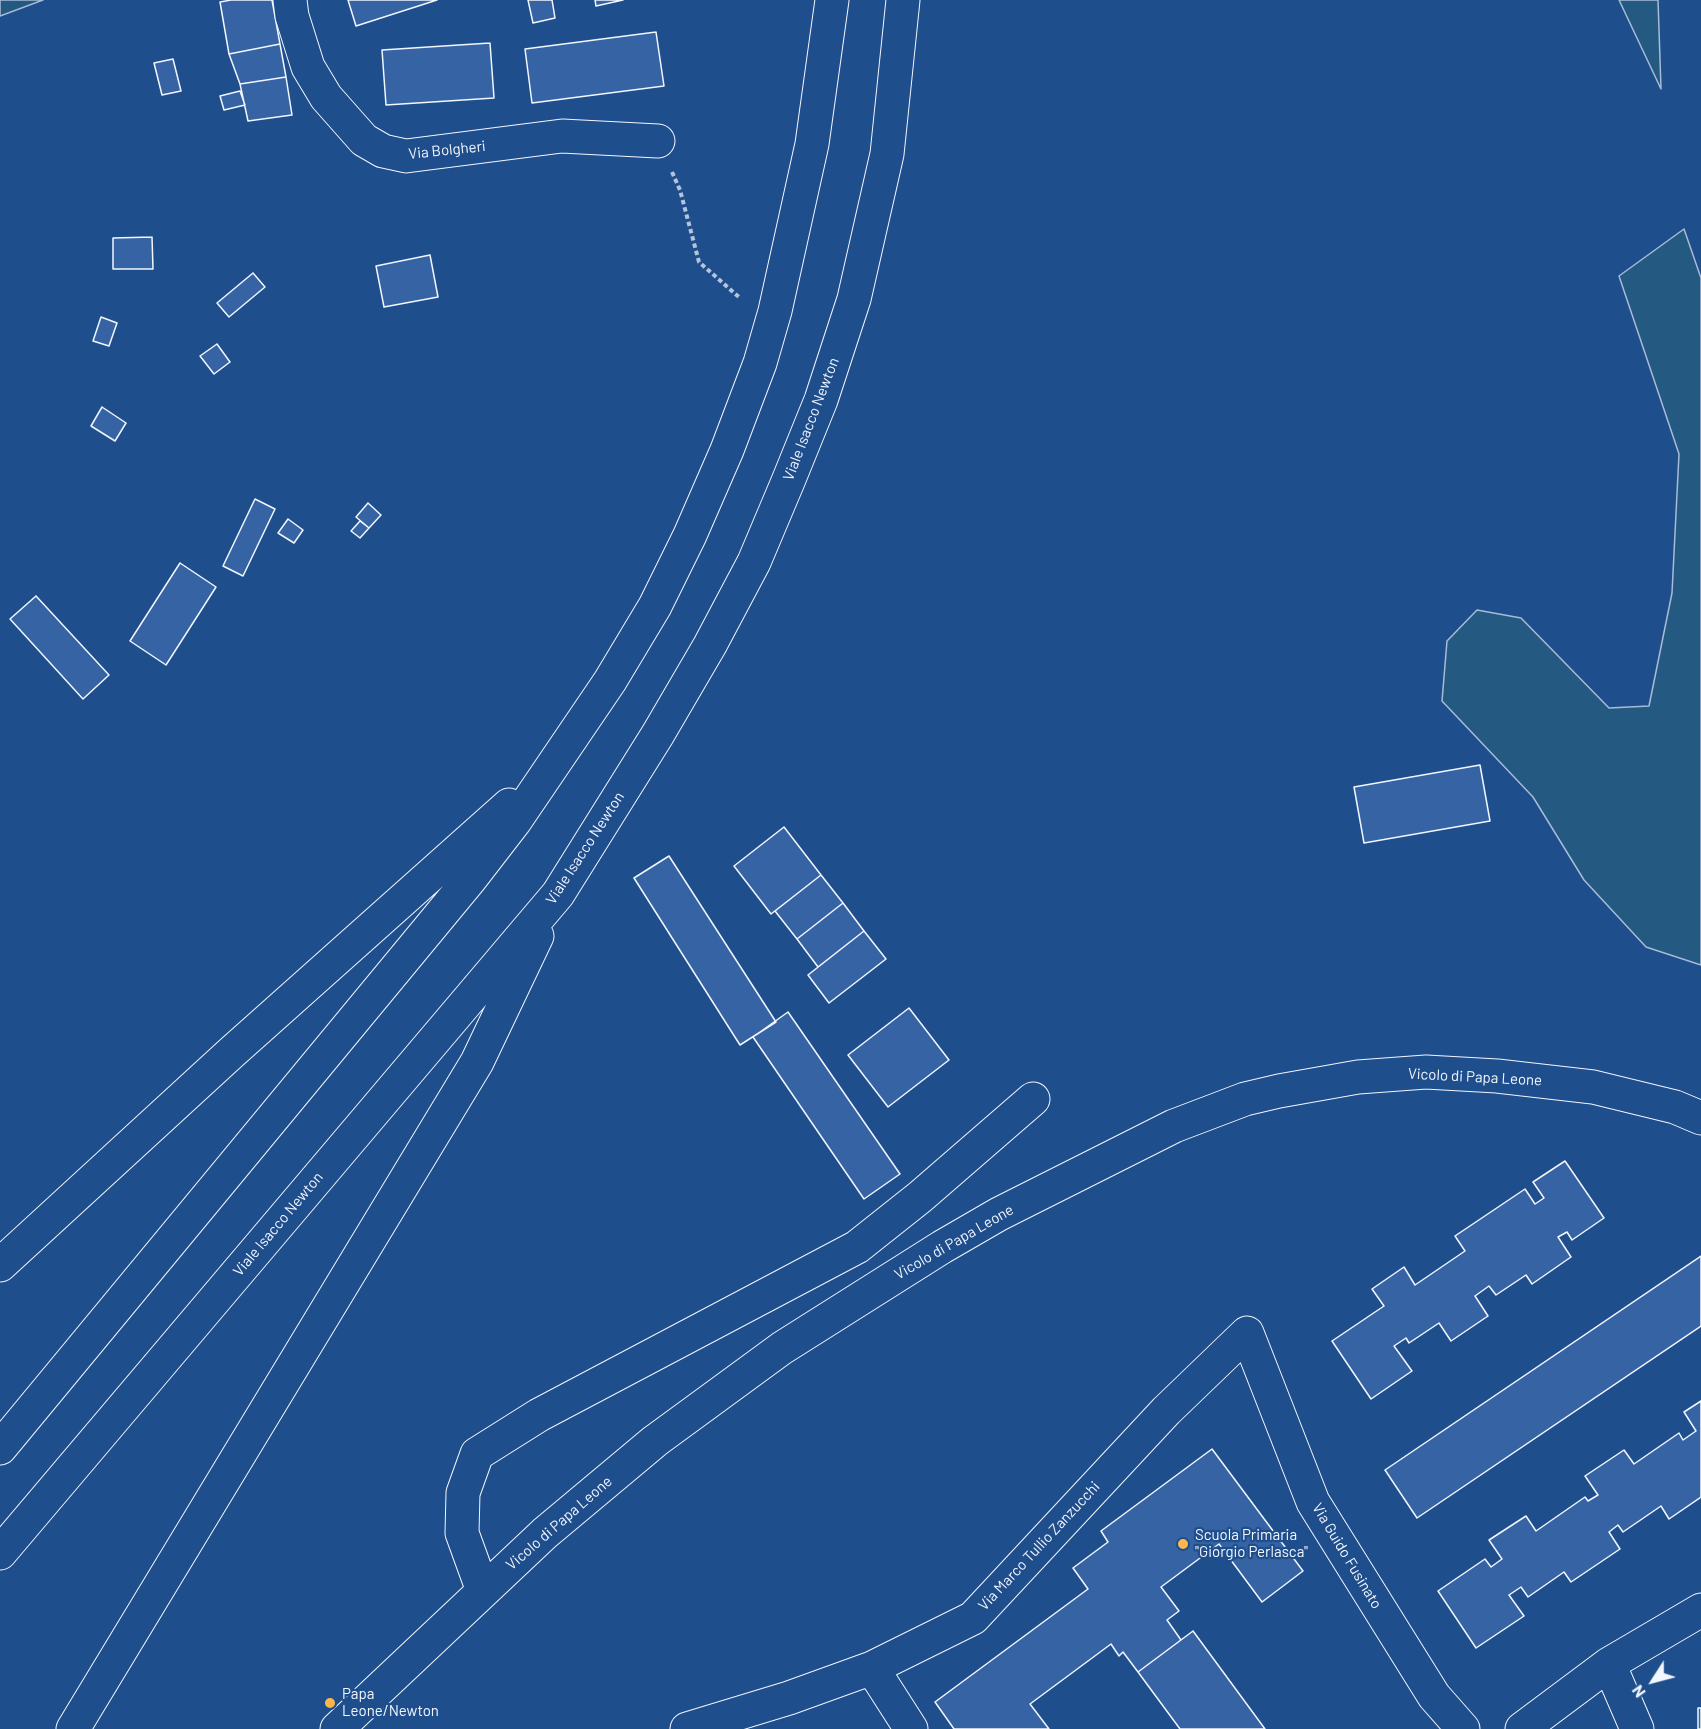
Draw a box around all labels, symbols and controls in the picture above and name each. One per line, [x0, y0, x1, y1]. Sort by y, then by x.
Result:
street label: Via Bolgheri [407, 137, 487, 163]
street label: Viale Isacco Newton [779, 355, 843, 483]
street label: Viale Isacco Newton [542, 788, 628, 908]
street label: Vicolo di Papa Leone [1407, 1064, 1543, 1090]
street label: Viale Isacco Newton [229, 1168, 327, 1280]
street label: Vicolo di Papa Leone [891, 1201, 1017, 1283]
street label: Vicolo di Papa Leone [502, 1472, 616, 1574]
street label: Via Marco Tullio Zanzucchi [974, 1478, 1104, 1614]
street label: Via Guido Fusinato [1308, 1500, 1386, 1612]
place label: Scuola Primaria "Giorgio Perlasca" [1195, 1526, 1308, 1561]
marker: Scuola Primaria "Giorgio Perlasca" [1176, 1537, 1190, 1551]
north arrow [1623, 1651, 1683, 1711]
text: N [1627, 1682, 1649, 1702]
place label: Papa Leone/Newton [342, 1685, 439, 1720]
marker: Papa Leone/Newton [323, 1696, 337, 1710]

